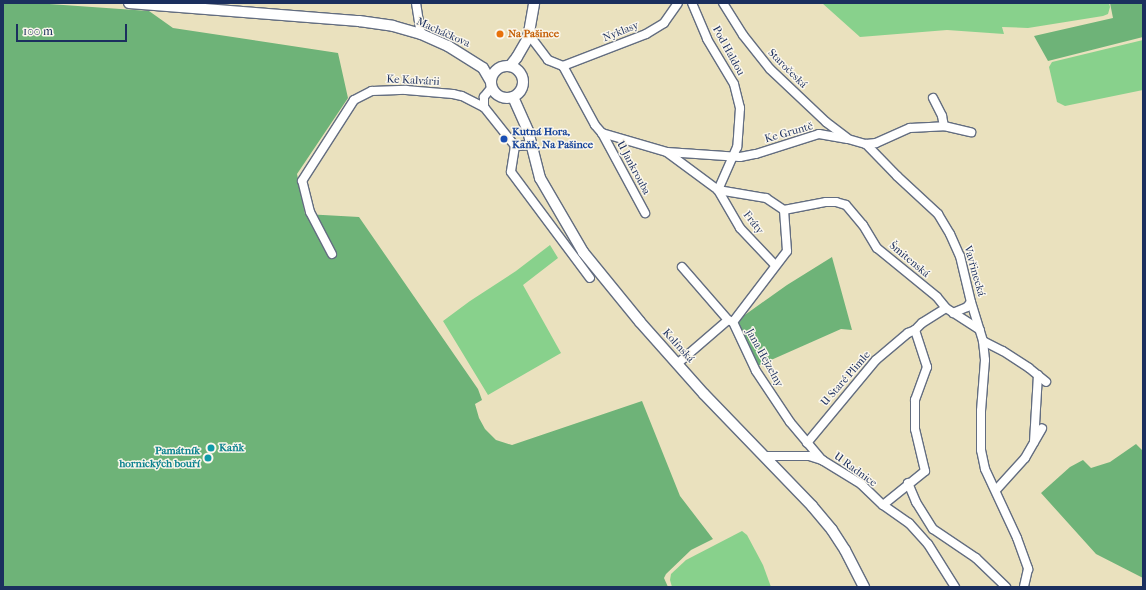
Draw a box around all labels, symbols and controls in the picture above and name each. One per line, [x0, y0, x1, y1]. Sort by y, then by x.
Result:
street label: Macháčkova [414, 15, 472, 51]
scale bar [18, 16, 129, 42]
street label: Nyklasy [601, 19, 641, 45]
text: 100 m [23, 24, 53, 38]
street label: Pod Haldou [709, 24, 747, 78]
place label: Na Pašince [508, 27, 559, 41]
marker: Na Pašince [495, 29, 505, 39]
street label: Staročeská [765, 47, 809, 91]
street label: Ke Kalvárii [386, 73, 440, 89]
street label: Ke Gruntě [763, 120, 815, 146]
place label: Kutná Hora, Kaňk, Na Pašince [512, 126, 593, 152]
marker: Kutná Hora, Kaňk, Na Pašince [499, 134, 509, 144]
street label: U Jankrouba [613, 139, 653, 197]
street label: Fráty [740, 209, 766, 237]
street label: Šmitenská [886, 239, 932, 281]
street label: Vavřinecká [960, 244, 988, 298]
street label: Kolínská [659, 326, 697, 366]
street label: Jana Hejzelny [743, 326, 785, 390]
street label: U Staré Plimle [819, 349, 873, 409]
place label: Kaňk [219, 441, 244, 455]
marker: Kaňk [206, 443, 216, 453]
place label: Památník hornických bouří [119, 445, 200, 471]
street label: U Radnice [831, 450, 879, 490]
marker: Památník hornických bouří [203, 453, 213, 463]

